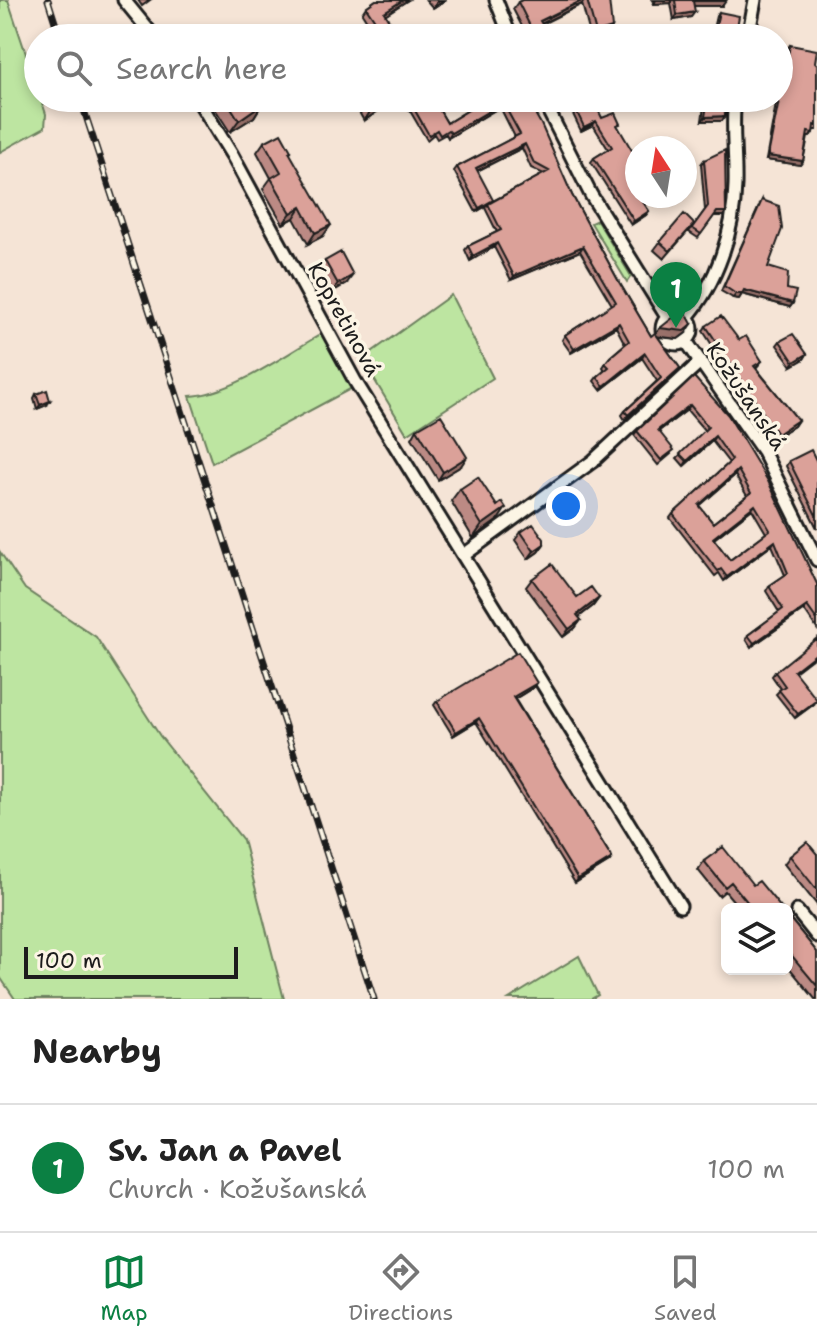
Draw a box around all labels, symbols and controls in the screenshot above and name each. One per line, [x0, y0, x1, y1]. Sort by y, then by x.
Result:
search box [24, 24, 793, 112]
icon: search [52, 46, 96, 90]
text: Search here [116, 48, 287, 89]
north arrow [625, 136, 697, 208]
street label: Kopretinová [301, 257, 388, 382]
pin: 1 [650, 262, 702, 328]
street label: Kožušanská [700, 336, 794, 456]
your location [546, 486, 586, 526]
map controls [721, 903, 793, 975]
button: layers [721, 903, 793, 975]
scale bar [24, 943, 238, 979]
text: 100 m [36, 946, 102, 975]
text: Nearby [32, 1028, 162, 1074]
text: Sv. Jan a Pavel [108, 1130, 341, 1171]
text: 1 [52, 1151, 64, 1186]
text: 100 m [707, 1151, 785, 1186]
text: Church · Kožušanská [108, 1171, 367, 1206]
tab: Map [100, 1250, 148, 1327]
tab: Directions [348, 1250, 453, 1327]
tab: Saved [654, 1250, 717, 1327]

